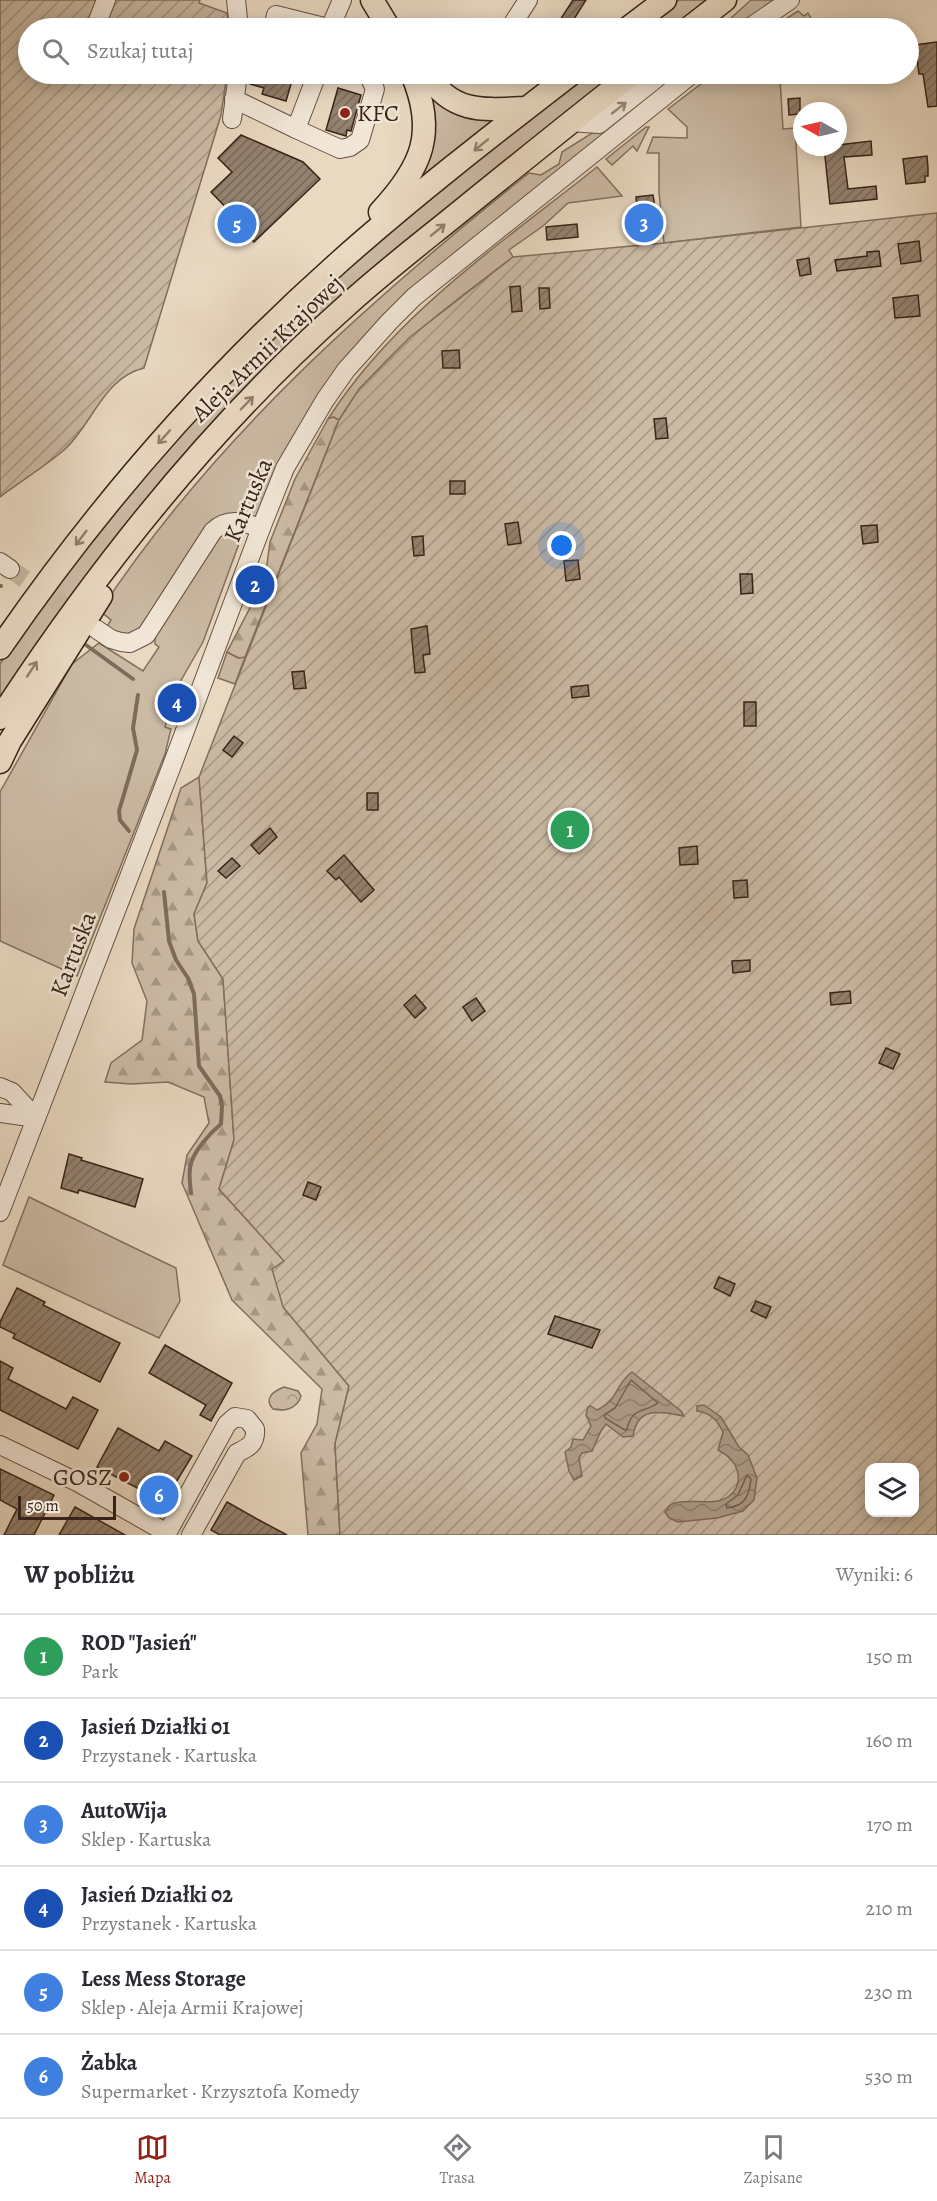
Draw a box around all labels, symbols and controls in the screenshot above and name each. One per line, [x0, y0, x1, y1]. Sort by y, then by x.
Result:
search box [18, 18, 919, 84]
icon: search [39, 35, 72, 68]
text: Szukaj tutaj [87, 36, 193, 66]
place label: KFC [357, 97, 399, 129]
one-way arrow [611, 101, 627, 114]
north arrow [793, 102, 847, 156]
marker: KFC [338, 106, 352, 120]
one-way arrow [473, 139, 489, 152]
pin: 3 [624, 200, 664, 246]
pin: 5 [218, 202, 256, 246]
one-way arrow [430, 223, 446, 236]
street label: Aleja Armii Krajowej [184, 267, 350, 429]
one-way arrow [239, 395, 254, 410]
one-way arrow [157, 429, 171, 444]
street label: Kartuska [216, 452, 280, 547]
one-way arrow [75, 530, 87, 546]
your location [547, 531, 576, 560]
pin: 2 [236, 562, 274, 608]
one-way arrow [26, 661, 38, 678]
pin: 4 [158, 680, 196, 726]
pin: 1 [550, 808, 590, 852]
street label: Kartuska [42, 906, 104, 1001]
place label: GOSZ [53, 1461, 112, 1493]
map controls [865, 1463, 919, 1517]
button: layers [865, 1463, 919, 1517]
marker: GOSZ [117, 1470, 131, 1484]
pin: 6 [140, 1472, 178, 1518]
scale bar [18, 1493, 116, 1520]
text: 50 m [27, 1495, 59, 1517]
text: W pobliżu [24, 1557, 135, 1592]
text: Wyniki: 6 [836, 1561, 913, 1588]
text: ROD "Jasień" [81, 1628, 197, 1658]
text: 1 [40, 1643, 47, 1670]
text: 150 m [866, 1643, 913, 1670]
text: Park [81, 1658, 119, 1685]
text: Jasień Działki 01 [81, 1712, 230, 1742]
text: 2 [39, 1727, 48, 1754]
text: 160 m [866, 1727, 913, 1754]
text: Przystanek · Kartuska [81, 1742, 257, 1769]
text: AutoWija [81, 1796, 167, 1826]
text: 3 [39, 1811, 48, 1838]
text: 170 m [867, 1811, 913, 1838]
text: Sklep · Kartuska [81, 1826, 211, 1853]
text: Jasień Działki 02 [81, 1880, 233, 1910]
text: 4 [39, 1895, 48, 1922]
text: 210 m [865, 1895, 913, 1922]
text: Przystanek · Kartuska [81, 1910, 257, 1937]
text: Less Mess Storage [81, 1964, 246, 1994]
text: 5 [39, 1979, 48, 2006]
text: 230 m [864, 1979, 913, 2006]
text: Sklep · Aleja Armii Krajowej [81, 1994, 304, 2021]
text: Żabka [81, 2048, 137, 2078]
text: 6 [39, 2063, 48, 2090]
text: 530 m [865, 2063, 913, 2090]
text: Supermarket · Krzysztofa Komedy [81, 2078, 359, 2105]
tab: Mapa [134, 2131, 171, 2189]
tab: Trasa [439, 2131, 475, 2189]
tab: Zapisane [743, 2131, 803, 2189]

